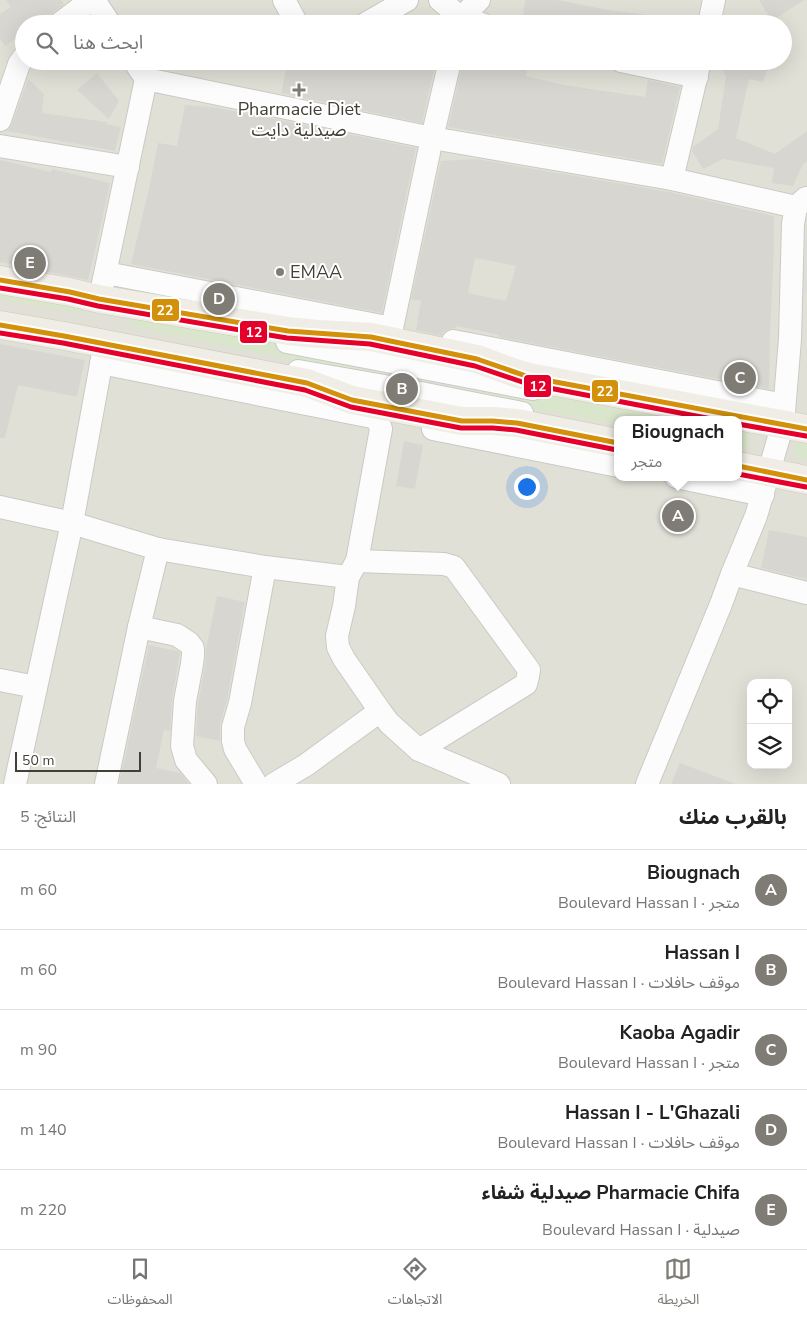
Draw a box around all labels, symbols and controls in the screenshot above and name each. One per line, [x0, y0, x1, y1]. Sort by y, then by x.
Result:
search box [15, 15, 792, 70]
icon: search [33, 29, 61, 57]
text: ابحث هنا [73, 30, 143, 56]
marker: Pharmacie Diet صيدلية دايت [293, 84, 305, 96]
place label: Pharmacie Diet صيدلية دايت [238, 97, 361, 142]
pin: E [14, 244, 46, 282]
place label: EMAA [290, 260, 342, 284]
marker: EMAA [274, 266, 286, 278]
pin: D [203, 280, 235, 318]
line badge: 22 [151, 298, 180, 322]
text: 22 [157, 301, 173, 320]
line badge: 12 [239, 320, 268, 344]
text: 12 [246, 323, 262, 342]
pin: C [724, 359, 756, 397]
pin: B [386, 370, 418, 408]
line badge: 12 [523, 374, 552, 398]
text: 12 [530, 377, 546, 396]
line badge: 22 [591, 379, 619, 403]
text: 22 [597, 382, 613, 401]
popup [614, 416, 742, 481]
text: Biougnach [632, 419, 724, 445]
text: متجر [632, 451, 662, 473]
your location [514, 474, 540, 500]
pin: A [662, 497, 694, 535]
map controls [747, 679, 792, 769]
button: locate [747, 679, 792, 724]
button: layers [747, 724, 792, 769]
scale bar [15, 749, 141, 772]
text: 50 m [22, 751, 54, 770]
text: بالقرب منك [679, 803, 787, 831]
text: النتائج: 5 [20, 806, 76, 828]
text: Biougnach [647, 860, 740, 886]
text: 60 m [20, 879, 57, 901]
text: A [765, 879, 777, 901]
text: متجر · Boulevard Hassan I [558, 892, 740, 914]
text: Hassan I [664, 940, 740, 966]
text: 60 m [20, 959, 57, 981]
text: B [766, 959, 777, 981]
text: موقف حافلات · Boulevard Hassan I [497, 972, 740, 994]
text: Kaoba Agadir [620, 1020, 740, 1046]
text: 90 m [20, 1039, 57, 1061]
text: C [766, 1039, 776, 1061]
text: متجر · Boulevard Hassan I [558, 1052, 740, 1074]
text: Hassan I - L'Ghazali [565, 1100, 740, 1126]
text: 140 m [20, 1119, 67, 1141]
text: D [765, 1119, 777, 1141]
text: موقف حافلات · Boulevard Hassan I [497, 1132, 740, 1154]
text: Pharmacie Chifa صيدلية شفاء [482, 1180, 740, 1206]
text: 220 m [20, 1199, 67, 1221]
text: E [766, 1199, 776, 1221]
text: صيدلية · Boulevard Hassan I [542, 1219, 740, 1241]
tab: المحفوظات [108, 1255, 173, 1314]
tab: الاتجاهات [388, 1255, 442, 1314]
tab: الخريطة [657, 1255, 699, 1314]

